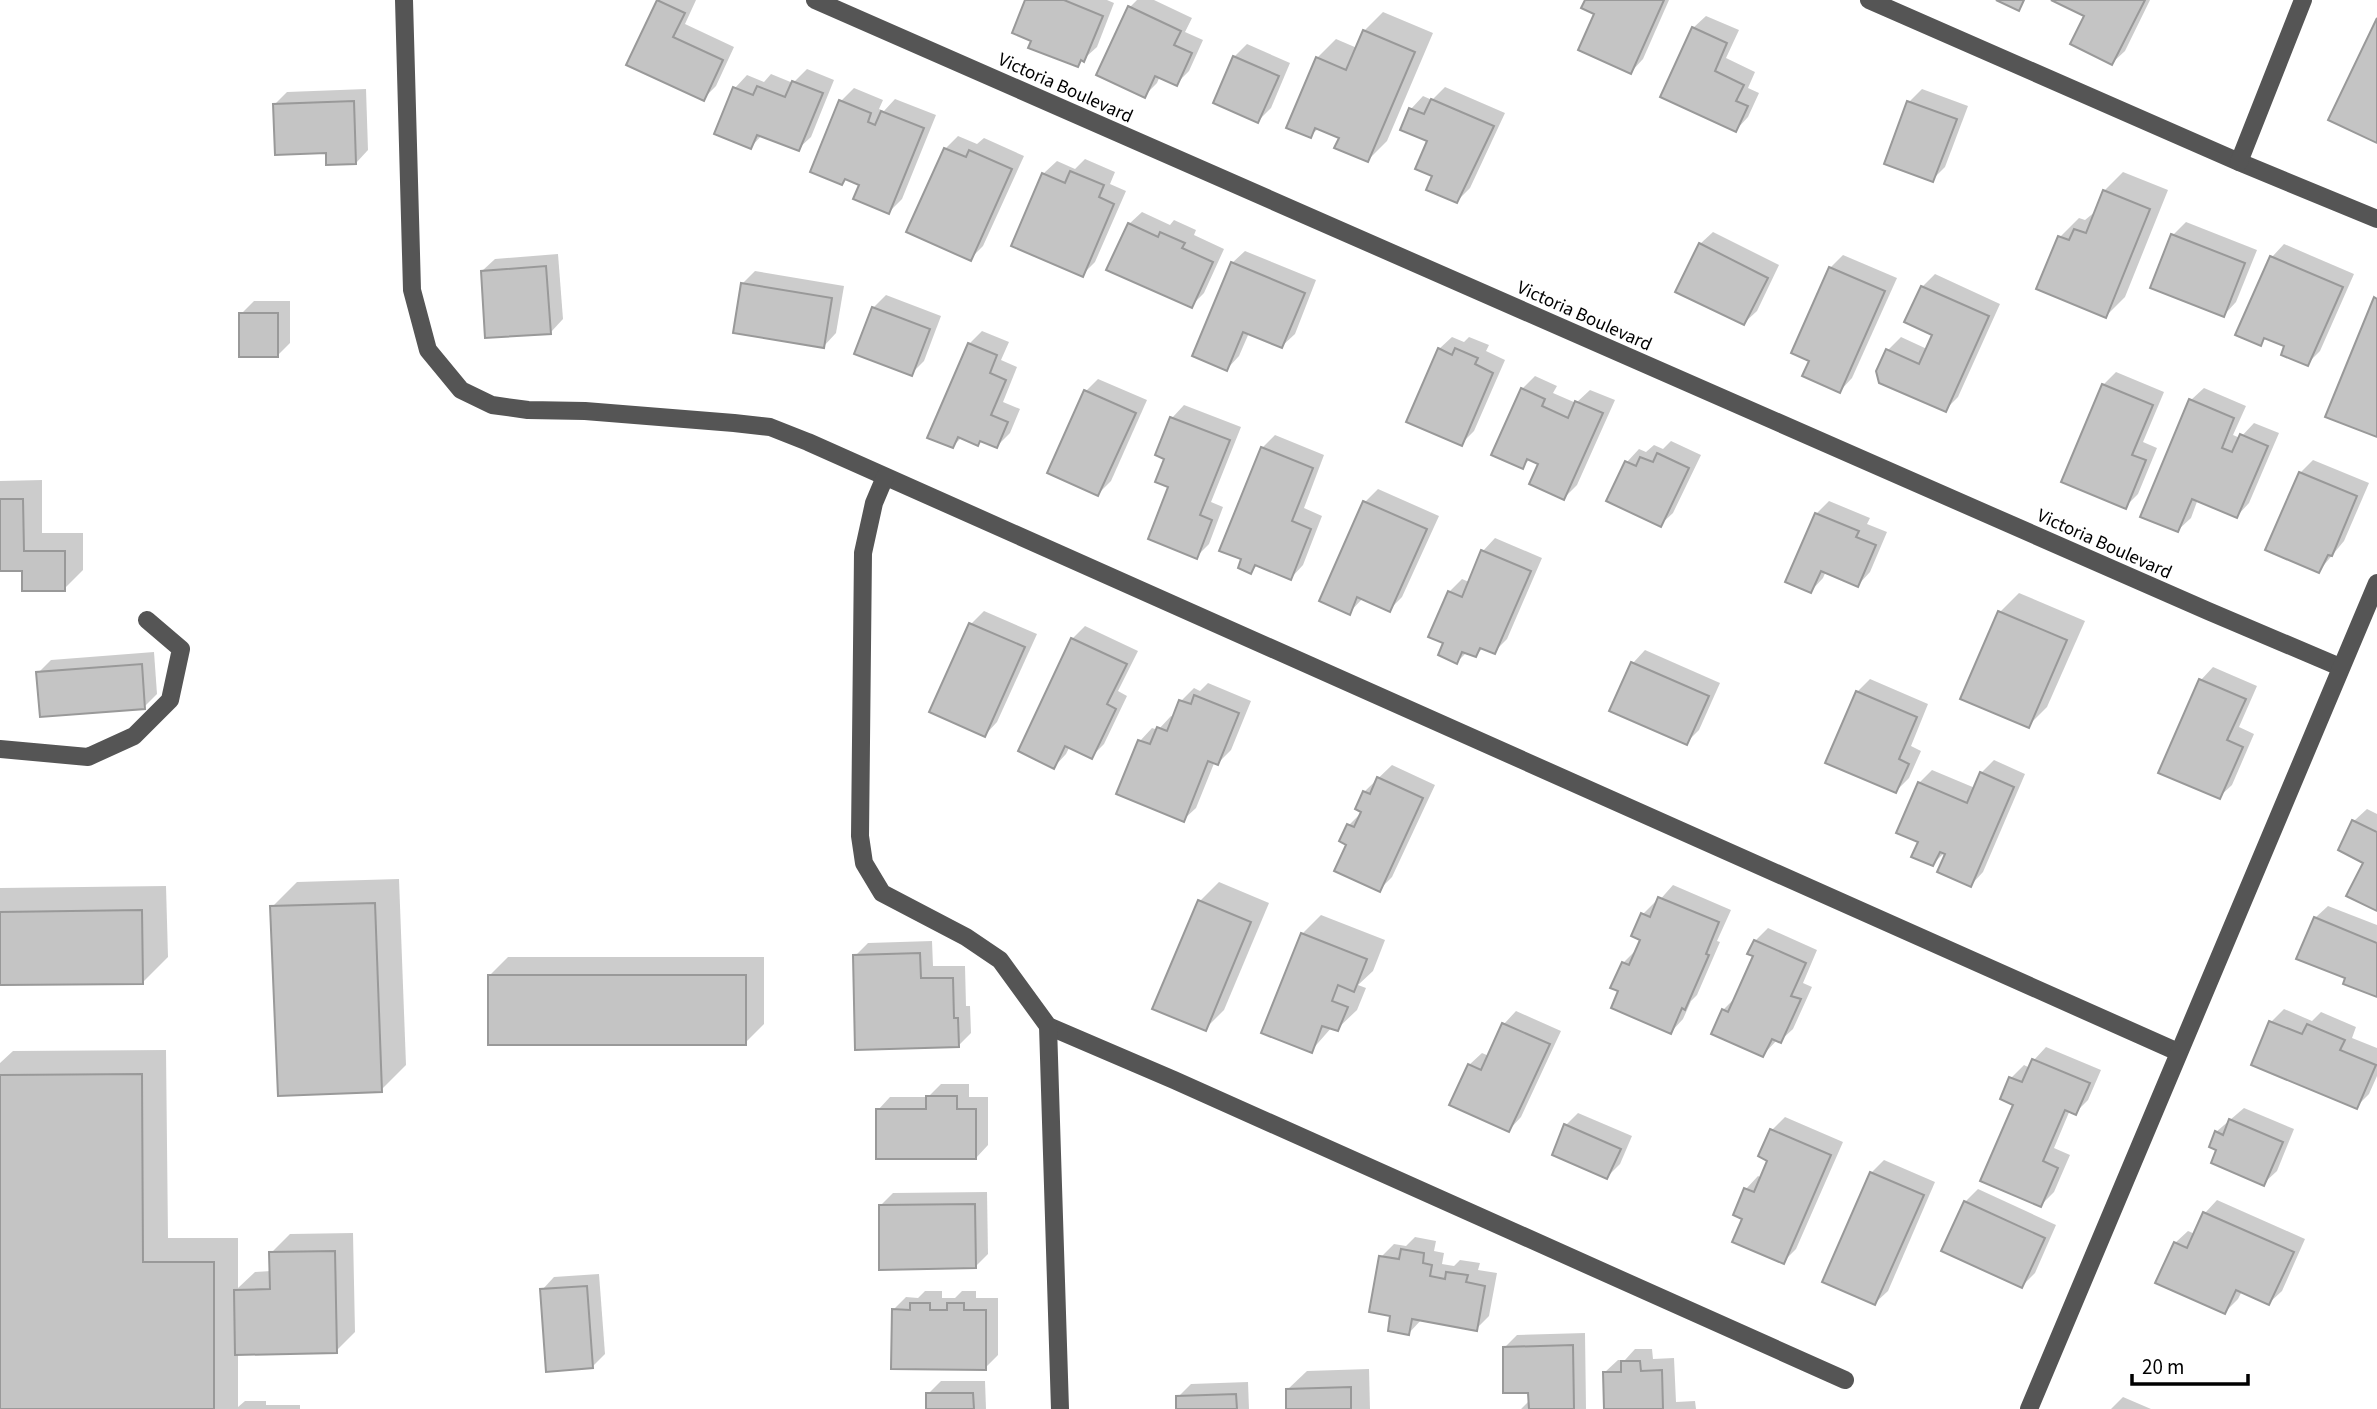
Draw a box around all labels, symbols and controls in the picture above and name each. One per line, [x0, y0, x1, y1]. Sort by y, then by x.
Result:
street label: Victoria Boulevard [994, 47, 1137, 130]
street label: Victoria Boulevard [1513, 275, 1656, 358]
street label: Victoria Boulevard [2033, 503, 2176, 586]
scale bar [2132, 1342, 2248, 1386]
text: 20 m [2142, 1352, 2184, 1382]

